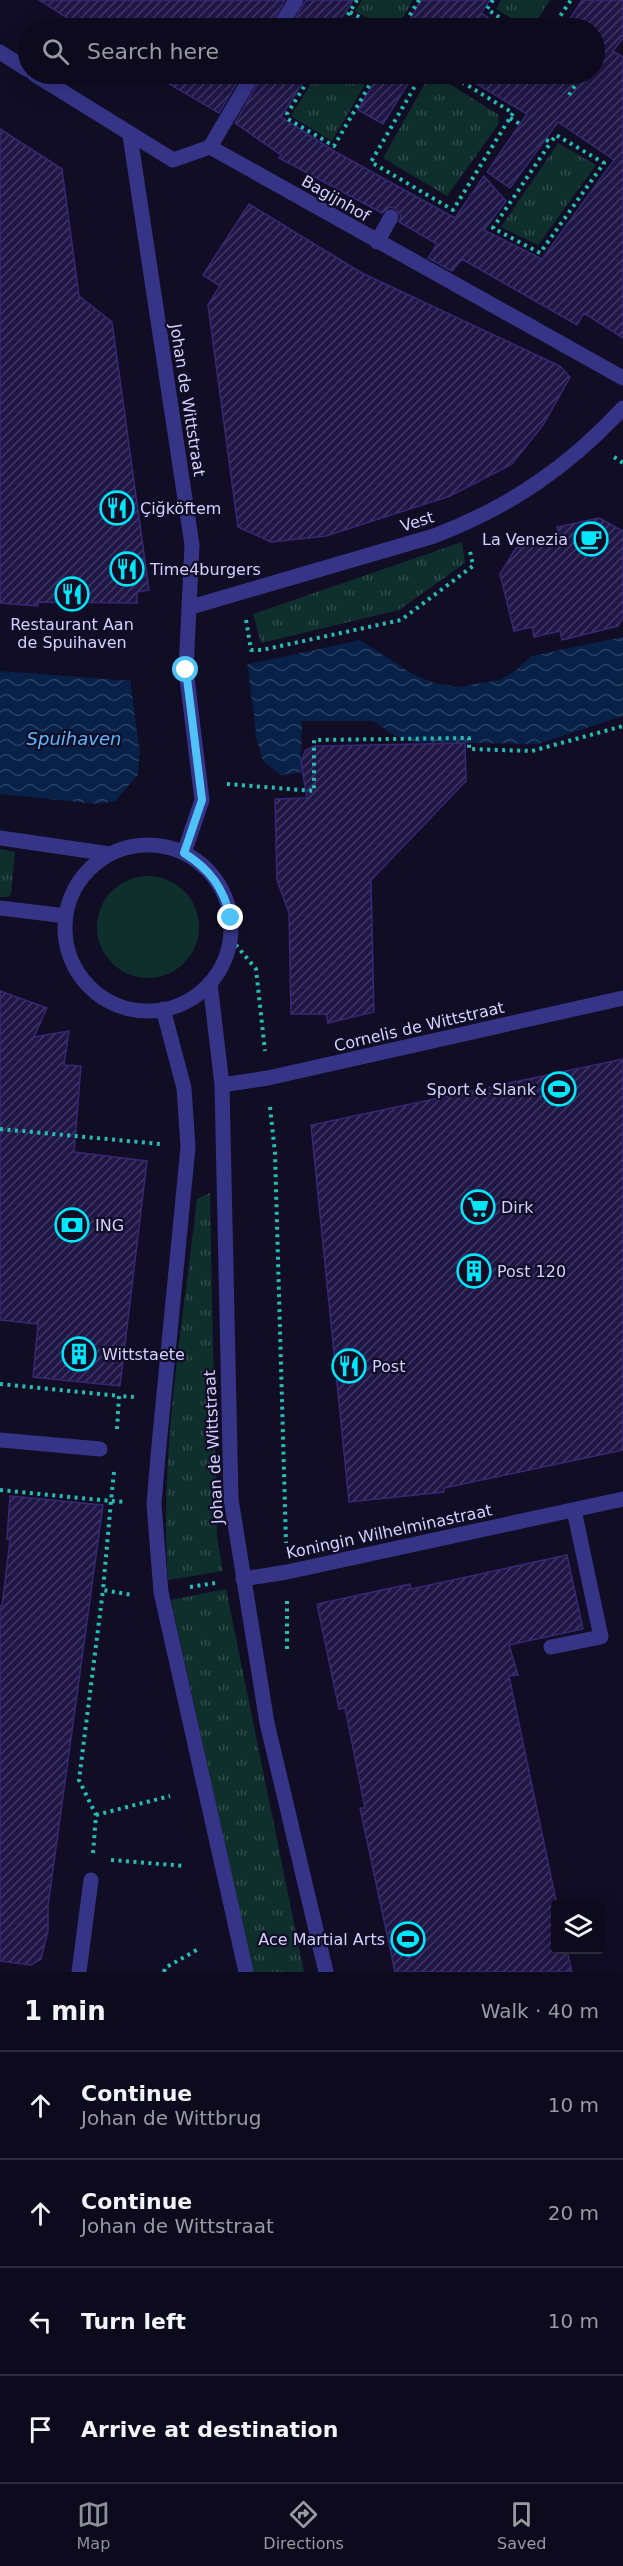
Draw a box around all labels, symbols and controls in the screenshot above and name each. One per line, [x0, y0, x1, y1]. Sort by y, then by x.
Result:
search box [18, 18, 605, 84]
icon: search [39, 35, 72, 68]
text: Search here [87, 39, 219, 64]
street label: Bagijnhof [298, 171, 374, 226]
street label: Johan de Wittstraat [166, 321, 209, 478]
restaurant icon: Çiğköftem [99, 490, 135, 526]
place label: Çiğköftem [140, 499, 221, 518]
street label: Vest [398, 507, 436, 536]
cafe icon: La Venezia [573, 521, 609, 557]
place label: La Venezia [482, 530, 568, 549]
restaurant icon: Time4burgers [109, 551, 145, 587]
place label: Time4burgers [149, 560, 261, 579]
restaurant icon: Restaurant Aan de Spuihaven [54, 576, 90, 612]
place label: Restaurant Aan de Spuihaven [10, 615, 134, 652]
route start [172, 656, 198, 682]
water label: Spuihaven [27, 728, 121, 749]
route end [217, 904, 243, 930]
street label: Cornelis de Wittstraat [332, 998, 506, 1055]
sports icon: Sport & Slank [541, 1071, 577, 1107]
place label: Sport & Slank [427, 1080, 537, 1099]
supermarket icon: Dirk [460, 1189, 496, 1225]
place label: Dirk [501, 1198, 534, 1217]
bank icon: ING [54, 1207, 90, 1243]
place label: ING [95, 1216, 124, 1235]
building icon: Post 120 [456, 1253, 492, 1289]
place label: Post 120 [497, 1262, 566, 1281]
building icon: Wittstaete [61, 1336, 97, 1372]
place label: Wittstaete [102, 1345, 185, 1364]
restaurant icon: Post [331, 1348, 367, 1384]
place label: Post [372, 1357, 405, 1376]
street label: Johan de Wittstraat [200, 1369, 227, 1526]
street label: Koningin Wilhelminastraat [284, 1500, 494, 1563]
map controls [551, 1900, 605, 1954]
button: layers [551, 1900, 605, 1954]
sports icon: Ace Martial Arts [390, 1921, 426, 1957]
place label: Ace Martial Arts [258, 1930, 385, 1949]
text: 1 min [24, 1996, 106, 2026]
text: Walk · 40 m [481, 1999, 599, 2023]
text: Continue [81, 2081, 192, 2106]
icon: ahead [24, 2089, 57, 2122]
text: 10 m [548, 2093, 599, 2117]
text: Johan de Wittbrug [81, 2106, 261, 2130]
text: Continue [81, 2189, 192, 2214]
icon: ahead [24, 2197, 57, 2230]
text: 20 m [548, 2201, 599, 2225]
text: Johan de Wittstraat [81, 2214, 274, 2238]
icon: left [24, 2305, 57, 2338]
text: Turn left [81, 2309, 186, 2334]
text: 10 m [548, 2309, 599, 2333]
icon: arrive [24, 2413, 57, 2446]
text: Arrive at destination [81, 2417, 338, 2442]
tab: Map [77, 2498, 110, 2553]
tab: Directions [263, 2498, 344, 2553]
tab: Saved [497, 2498, 546, 2553]

